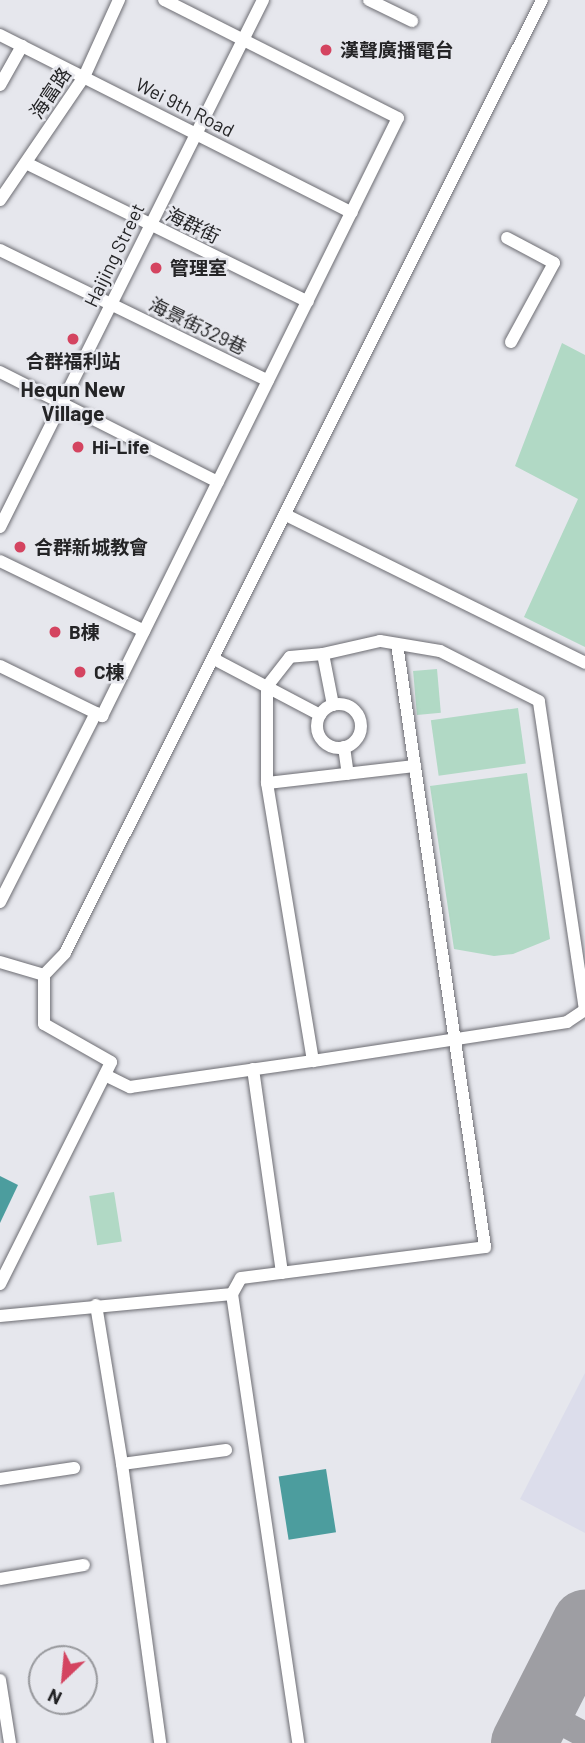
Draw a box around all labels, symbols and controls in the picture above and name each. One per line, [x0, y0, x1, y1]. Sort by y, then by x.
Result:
place label: 漢聲廣播電台 [340, 39, 454, 61]
marker: 漢聲廣播電台 [318, 42, 334, 58]
street label: 海富路 [25, 63, 75, 123]
street label: Wei 9th Road [132, 72, 238, 142]
street label: Haijing Street [79, 199, 149, 311]
street label: 海群街 [162, 202, 224, 248]
place label: 管理室 [170, 257, 227, 279]
marker: 管理室 [148, 260, 164, 276]
street label: 海景街329巷 [145, 293, 251, 359]
marker: 合群福利站 [65, 331, 81, 347]
place label: 合群福利站 [26, 350, 120, 372]
district label: Hequn New Village [21, 376, 125, 426]
place label: Hi-Life [92, 436, 149, 458]
marker: Hi-Life [70, 439, 86, 455]
place label: 合群新城教會 [34, 536, 148, 558]
marker: 合群新城教會 [12, 539, 28, 555]
place label: B棟 [69, 621, 100, 643]
marker: B棟 [47, 624, 63, 640]
place label: C棟 [94, 661, 125, 683]
marker: C棟 [72, 664, 88, 680]
north arrow [28, 1645, 98, 1715]
text: N [44, 1684, 65, 1711]

